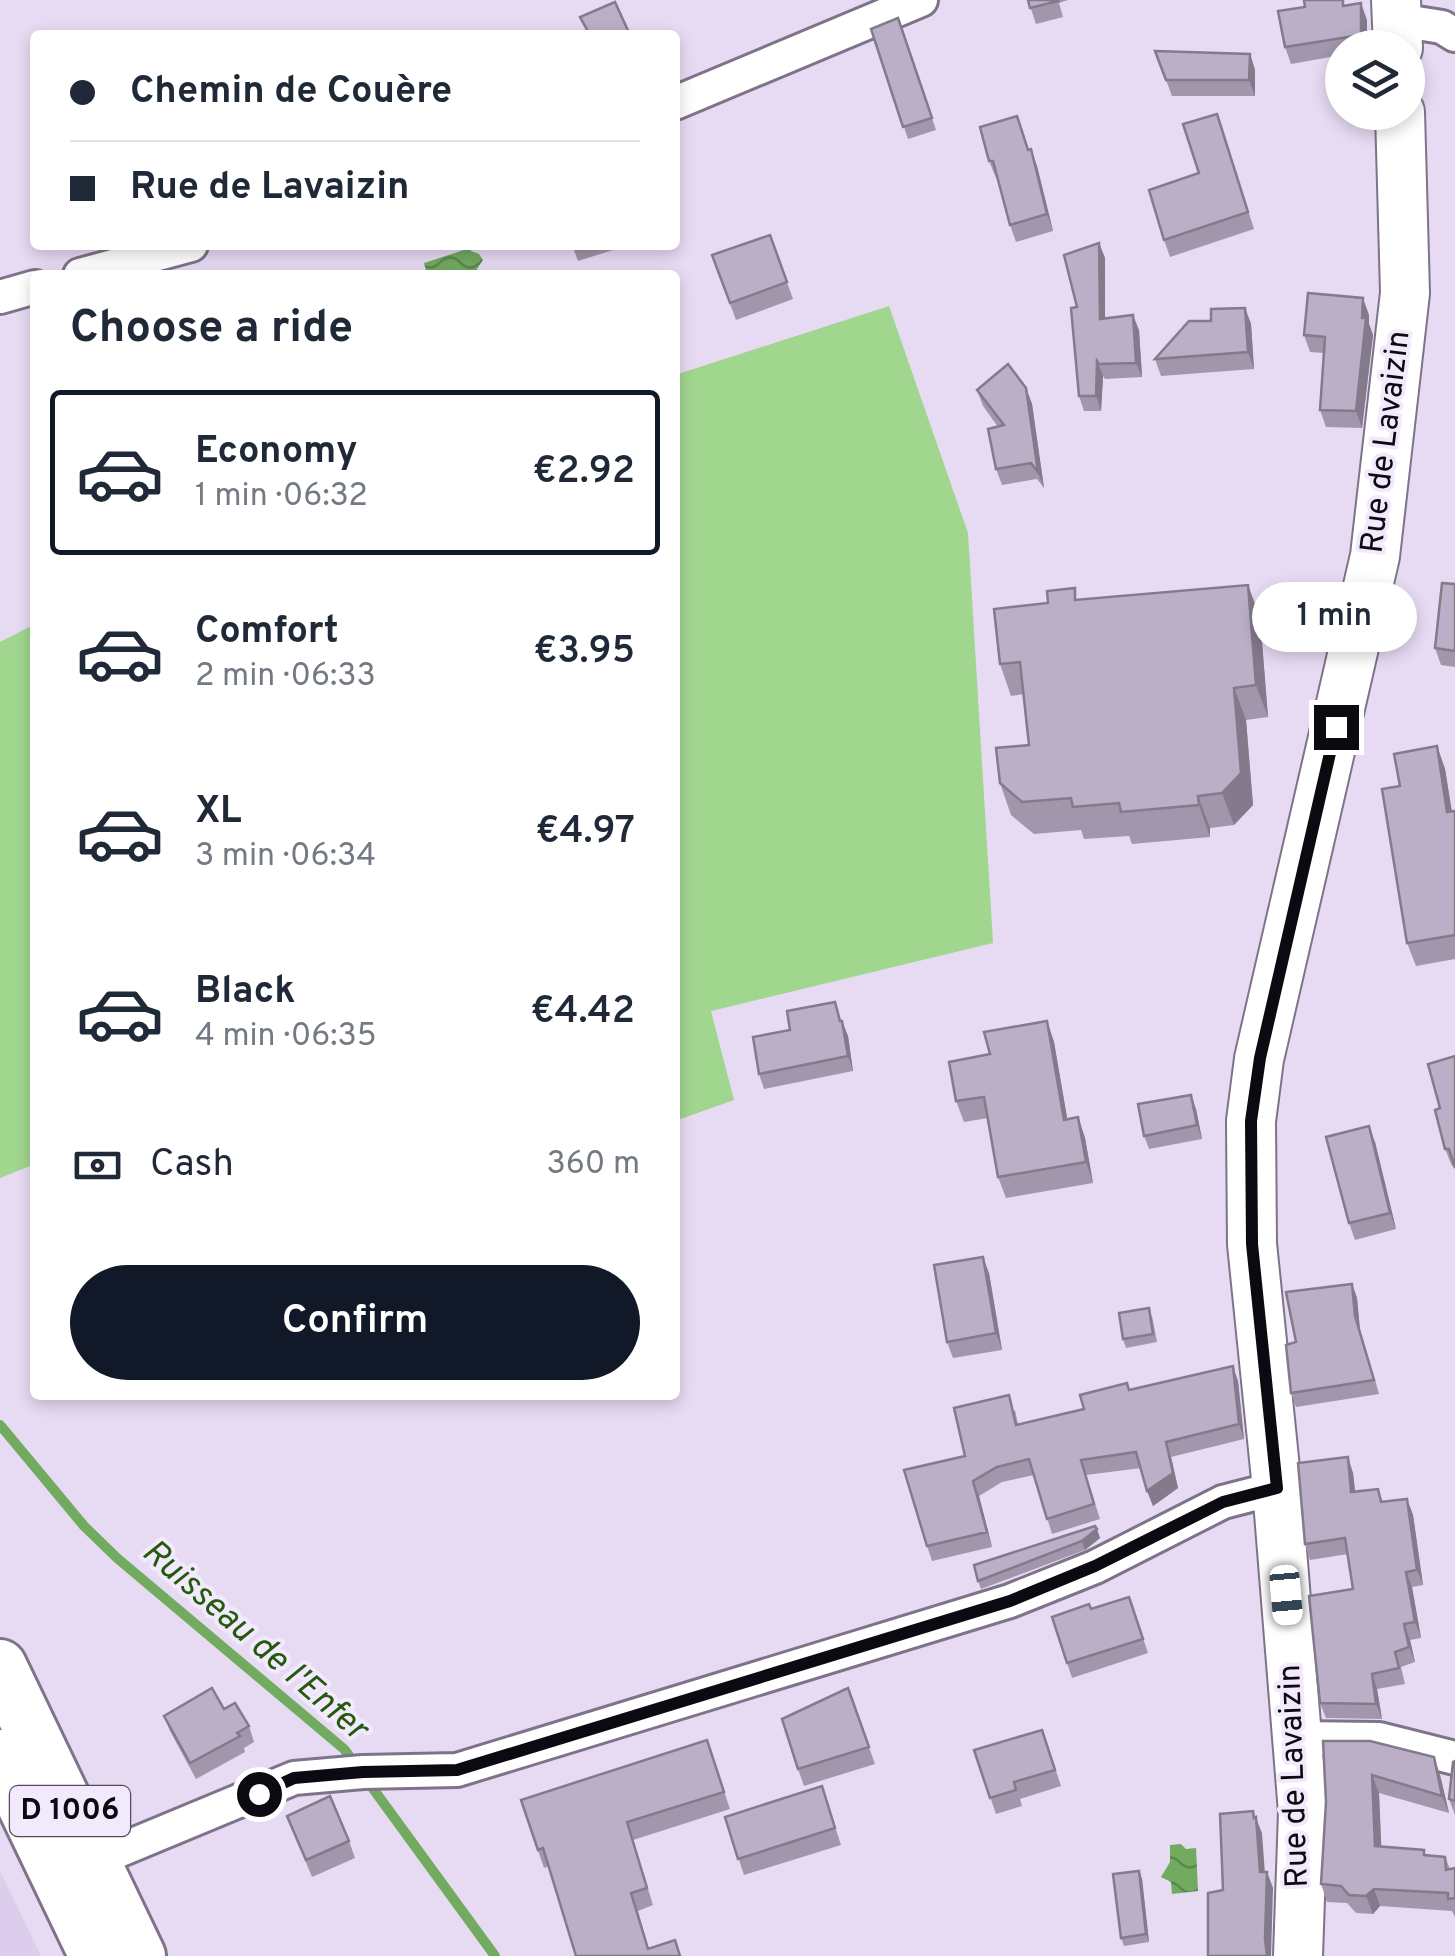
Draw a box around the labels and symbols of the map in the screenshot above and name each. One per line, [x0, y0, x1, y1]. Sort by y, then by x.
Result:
street label: Rue de Lavaizin [1354, 329, 1420, 555]
callout: 1 min [1254, 582, 1418, 652]
route end [1314, 705, 1359, 750]
water label: Ruisseau de l'Enfer [132, 1531, 378, 1753]
car [1268, 1564, 1304, 1626]
street label: Rue de Lavaizin [1271, 1663, 1319, 1889]
route start [237, 1772, 282, 1817]
road number: D 1006 [10, 1786, 130, 1836]

